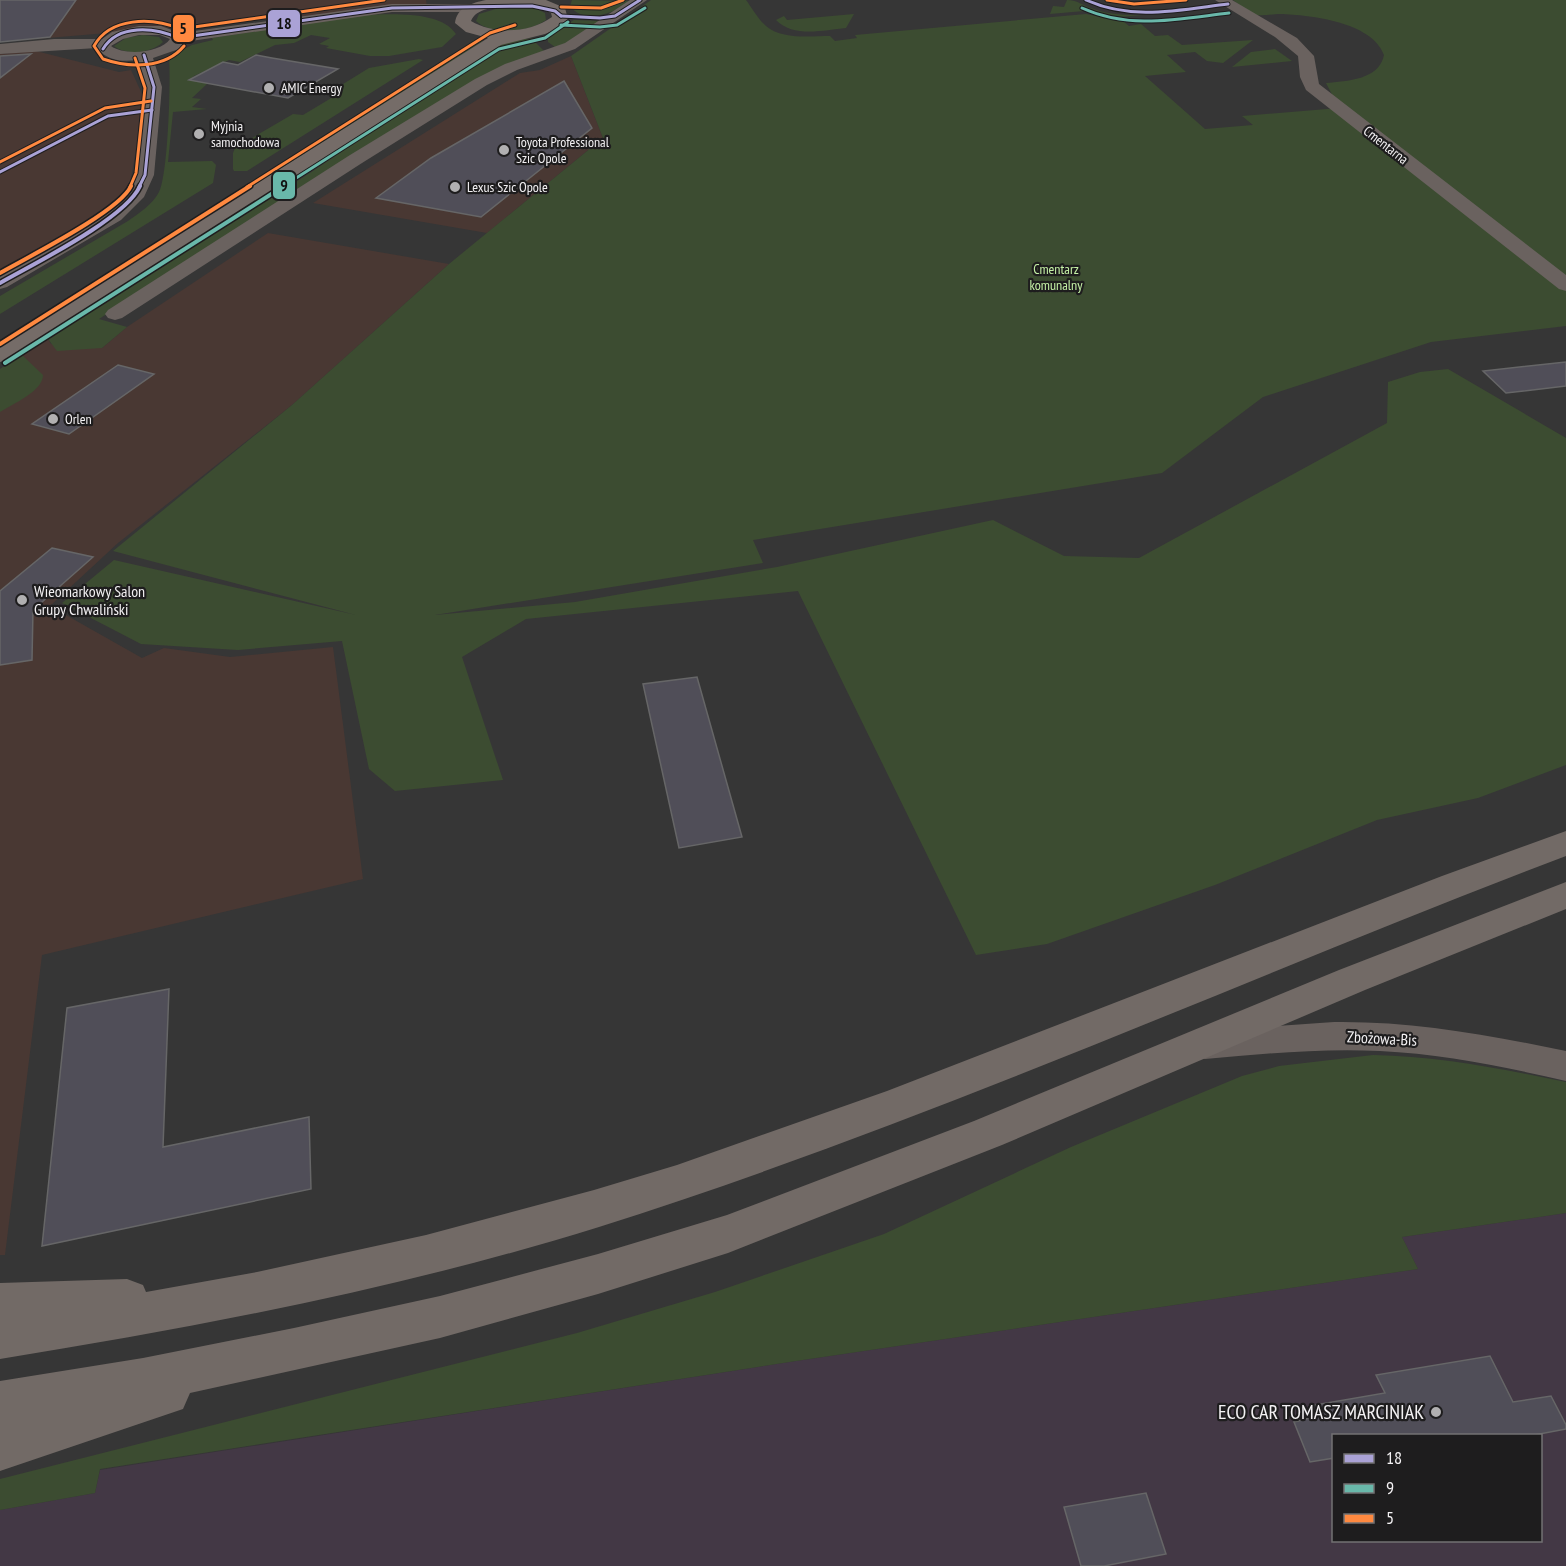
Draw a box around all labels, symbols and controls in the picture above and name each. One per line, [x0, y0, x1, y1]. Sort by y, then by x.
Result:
line badge: 18 [267, 9, 301, 38]
text: 18 [276, 13, 292, 33]
line badge: 5 [172, 14, 195, 43]
text: 5 [179, 18, 187, 38]
place label: AMIC Energy [281, 79, 343, 97]
marker: AMIC Energy [262, 81, 276, 95]
place label: Myjnia samochodowa [211, 117, 280, 151]
street label: Cmentarna [1360, 122, 1412, 168]
marker: Myjnia samochodowa [192, 127, 206, 141]
place label: Toyota Professional Szic Opole [516, 133, 610, 167]
marker: Toyota Professional Szic Opole [497, 143, 511, 157]
line badge: 9 [272, 171, 296, 200]
text: 9 [280, 175, 288, 195]
place label: Lexus Szic Opole [467, 178, 548, 196]
marker: Lexus Szic Opole [448, 180, 462, 194]
park label: Cmentarz komunalny [1030, 260, 1083, 294]
place label: Orlen [65, 410, 92, 428]
marker: Orlen [46, 412, 60, 426]
place label: Wieomarkowy Salon Grupy Chwaliński [34, 581, 145, 619]
marker: Wieomarkowy Salon Grupy Chwaliński [15, 593, 29, 607]
street label: Zbożowa-Bis [1347, 1026, 1417, 1050]
place label: ECO CAR TOMASZ MARCINIAK [1218, 1399, 1424, 1425]
marker: ECO CAR TOMASZ MARCINIAK [1429, 1405, 1443, 1419]
legend [1332, 1434, 1542, 1542]
text: 18 [1386, 1446, 1402, 1469]
text: 9 [1386, 1476, 1394, 1499]
text: 5 [1386, 1506, 1394, 1529]

